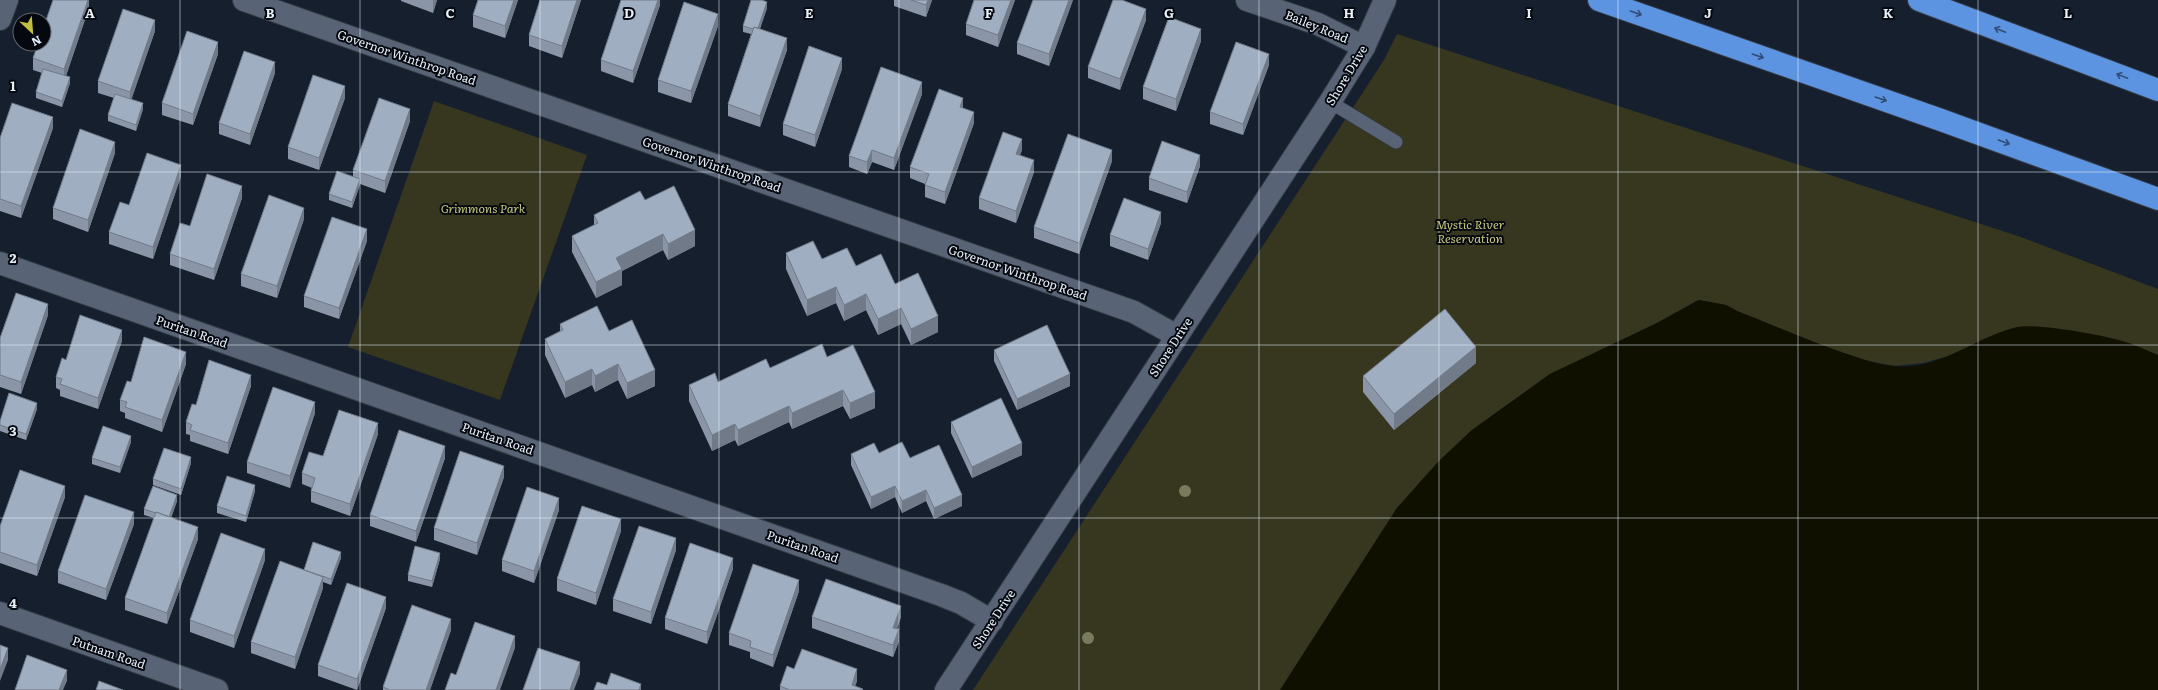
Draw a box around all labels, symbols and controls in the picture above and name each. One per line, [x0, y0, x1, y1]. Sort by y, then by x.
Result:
text: A [85, 3, 95, 22]
text: B [266, 3, 275, 22]
text: C [445, 3, 455, 22]
text: D [624, 3, 634, 22]
text: E [805, 3, 814, 22]
text: F [985, 3, 993, 22]
text: G [1164, 3, 1174, 22]
text: H [1344, 3, 1355, 22]
text: I [1526, 3, 1532, 22]
text: J [1704, 3, 1712, 22]
text: K [1883, 3, 1894, 22]
text: L [2064, 3, 2072, 22]
street label: Bailey Road [1283, 5, 1352, 47]
one-way arrow [1629, 10, 1642, 17]
north arrow [12, 12, 52, 52]
street label: Governor Winthrop Road [335, 25, 479, 89]
one-way arrow [1994, 26, 2007, 33]
text: N [29, 33, 44, 51]
street label: Shore Drive [1321, 41, 1371, 109]
one-way arrow [1752, 52, 1764, 60]
one-way arrow [2116, 72, 2128, 79]
text: 1 [10, 76, 16, 95]
one-way arrow [1875, 95, 1887, 103]
street label: Governor Winthrop Road [640, 132, 784, 196]
one-way arrow [1997, 139, 2010, 146]
park label: Grimmons Park [441, 199, 526, 217]
park label: Mystic River Reservation [1436, 215, 1505, 247]
street label: Governor Winthrop Road [946, 240, 1090, 304]
text: 2 [10, 248, 17, 267]
street label: Puritan Road [154, 310, 231, 352]
street label: Shore Drive [1144, 314, 1196, 380]
street label: Puritan Road [460, 417, 537, 459]
text: 3 [9, 421, 17, 440]
street label: Puritan Road [765, 525, 842, 567]
street label: Shore Drive [967, 586, 1019, 652]
text: 4 [9, 593, 17, 612]
street label: Putnam Road [70, 631, 149, 673]

